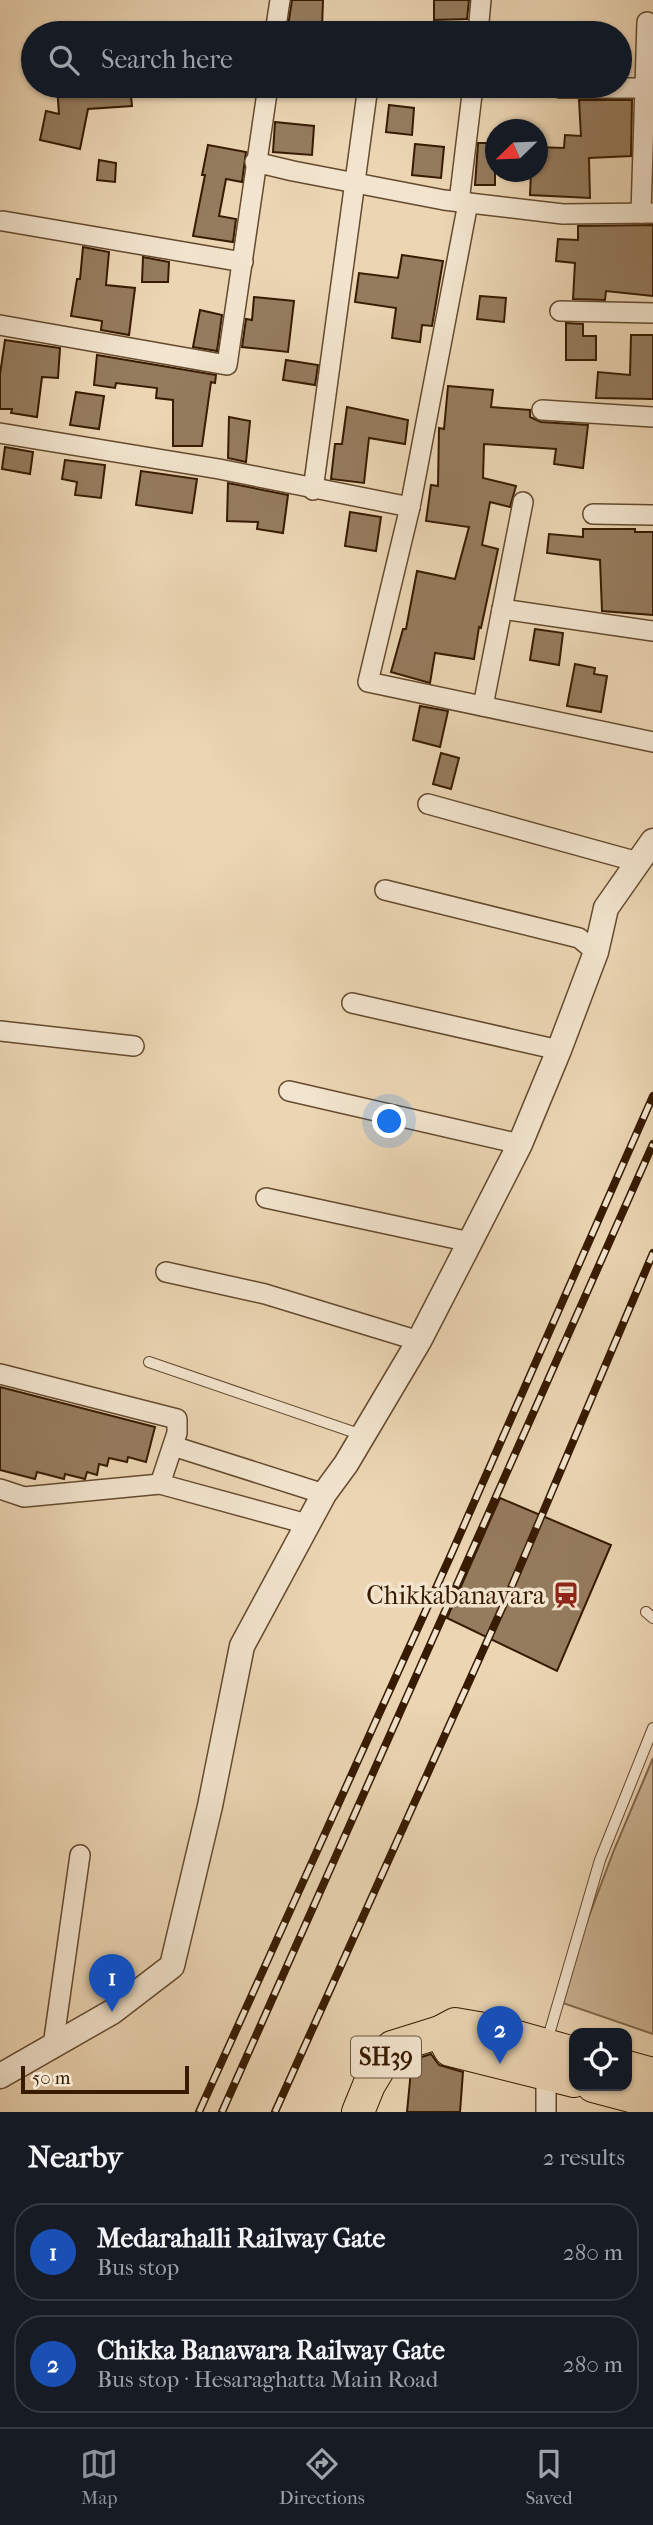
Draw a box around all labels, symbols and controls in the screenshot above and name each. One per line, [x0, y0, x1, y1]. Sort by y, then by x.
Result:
search box [21, 21, 632, 98]
icon: search [45, 41, 83, 79]
text: Search here [101, 44, 233, 75]
north arrow [485, 119, 548, 182]
your location [372, 1104, 406, 1138]
place label: Chikkabanavara [366, 1580, 546, 1611]
station icon: Chikkabanavara [551, 1580, 581, 1610]
pin: 1 [89, 1954, 135, 2012]
pin: 2 [477, 2006, 523, 2064]
map controls [569, 2028, 632, 2091]
button: locate [569, 2028, 632, 2091]
road number: SH39 [351, 2036, 421, 2078]
scale bar [21, 2063, 189, 2095]
text: 50 m [32, 2067, 71, 2089]
text: Nearby [28, 2140, 123, 2175]
text: 2 results [543, 2144, 625, 2171]
text: Medarahalli Railway Gate [97, 2223, 385, 2254]
text: 1 [49, 2239, 57, 2266]
text: 280 m [563, 2239, 623, 2266]
text: Bus stop [97, 2254, 179, 2281]
text: Chikka Banawara Railway Gate [97, 2335, 445, 2366]
text: 2 [47, 2351, 59, 2378]
text: 280 m [563, 2351, 623, 2378]
text: Bus stop · Hesaraghatta Main Road [97, 2366, 438, 2393]
tab: Map [80, 2445, 118, 2509]
tab: Directions [279, 2445, 365, 2509]
tab: Saved [525, 2445, 573, 2509]

